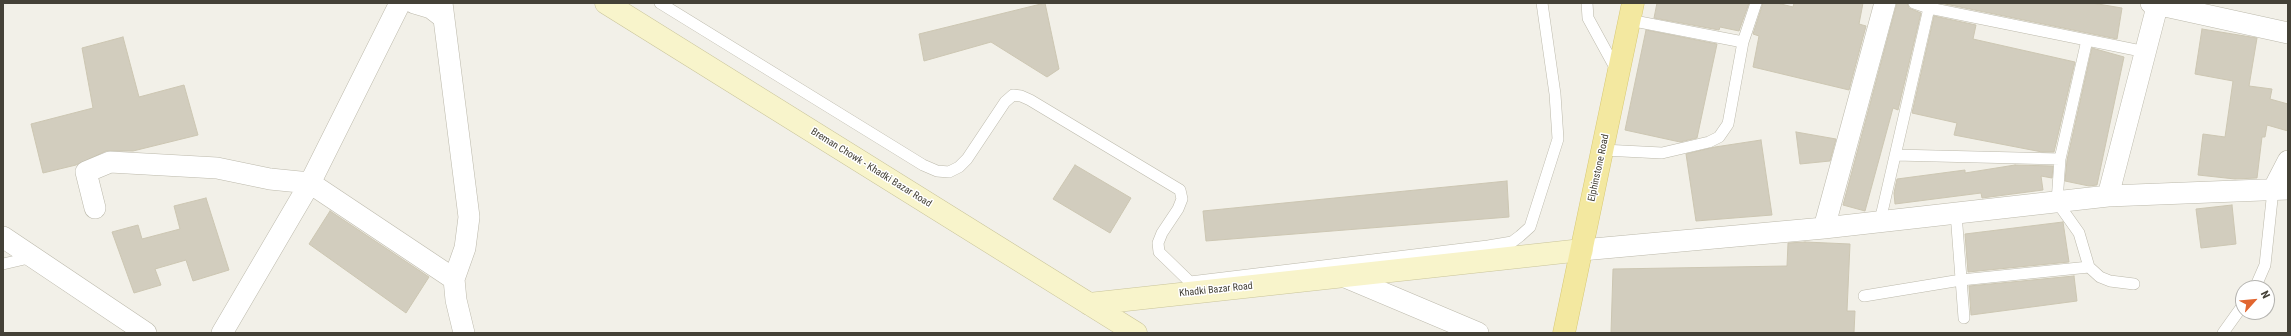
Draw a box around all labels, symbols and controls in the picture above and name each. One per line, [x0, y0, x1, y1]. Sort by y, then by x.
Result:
street label: Breman Chowk - Khadki Bazar Road [808, 126, 934, 210]
street label: Elphinstone Road [1586, 133, 1612, 203]
street label: Khadki Bazar Road [1179, 280, 1253, 300]
north arrow [2235, 280, 2275, 320]
text: N [2258, 289, 2273, 301]

